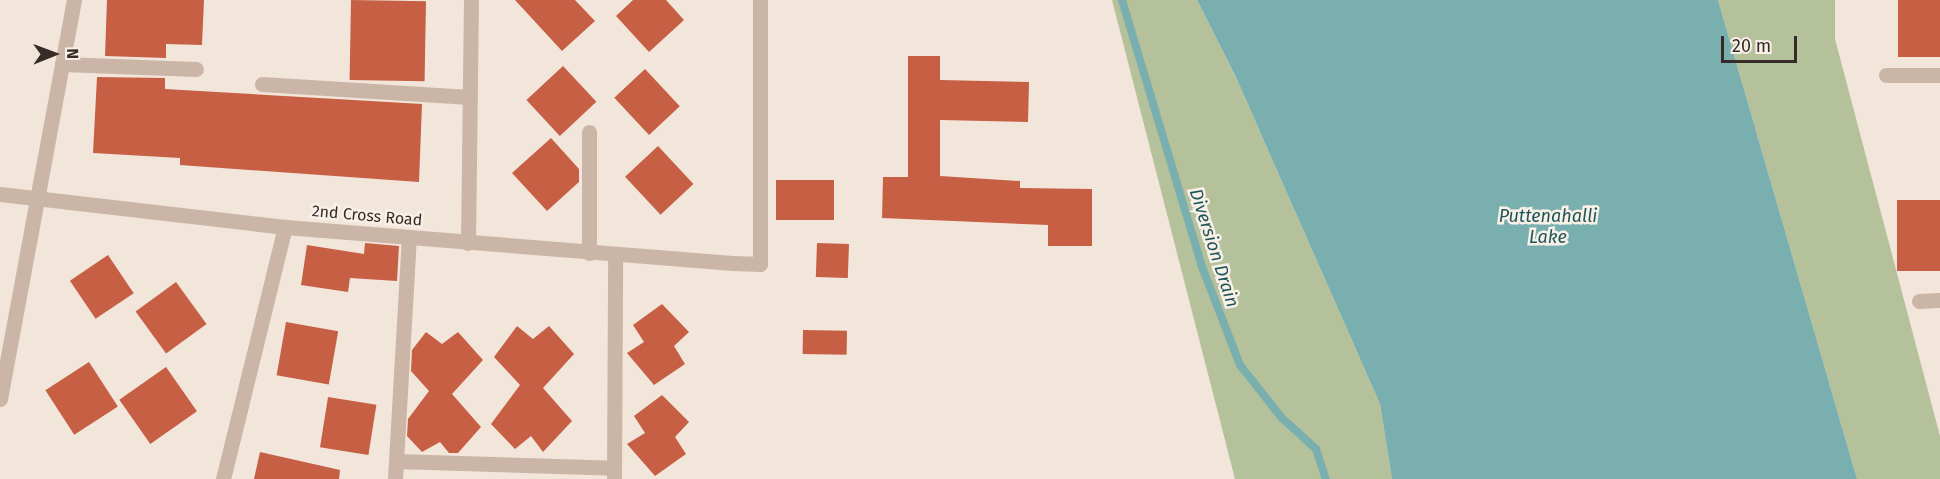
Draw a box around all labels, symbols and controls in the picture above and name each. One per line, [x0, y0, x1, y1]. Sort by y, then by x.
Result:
north arrow [24, 24, 84, 84]
scale bar [1724, 24, 1800, 62]
text: 20 m [1732, 35, 1771, 57]
text: N [63, 48, 82, 59]
water label: Diversion Drain [1185, 186, 1243, 310]
street label: 2nd Cross Road [311, 202, 423, 230]
water label: Puttenahalli Lake [1499, 206, 1597, 248]

